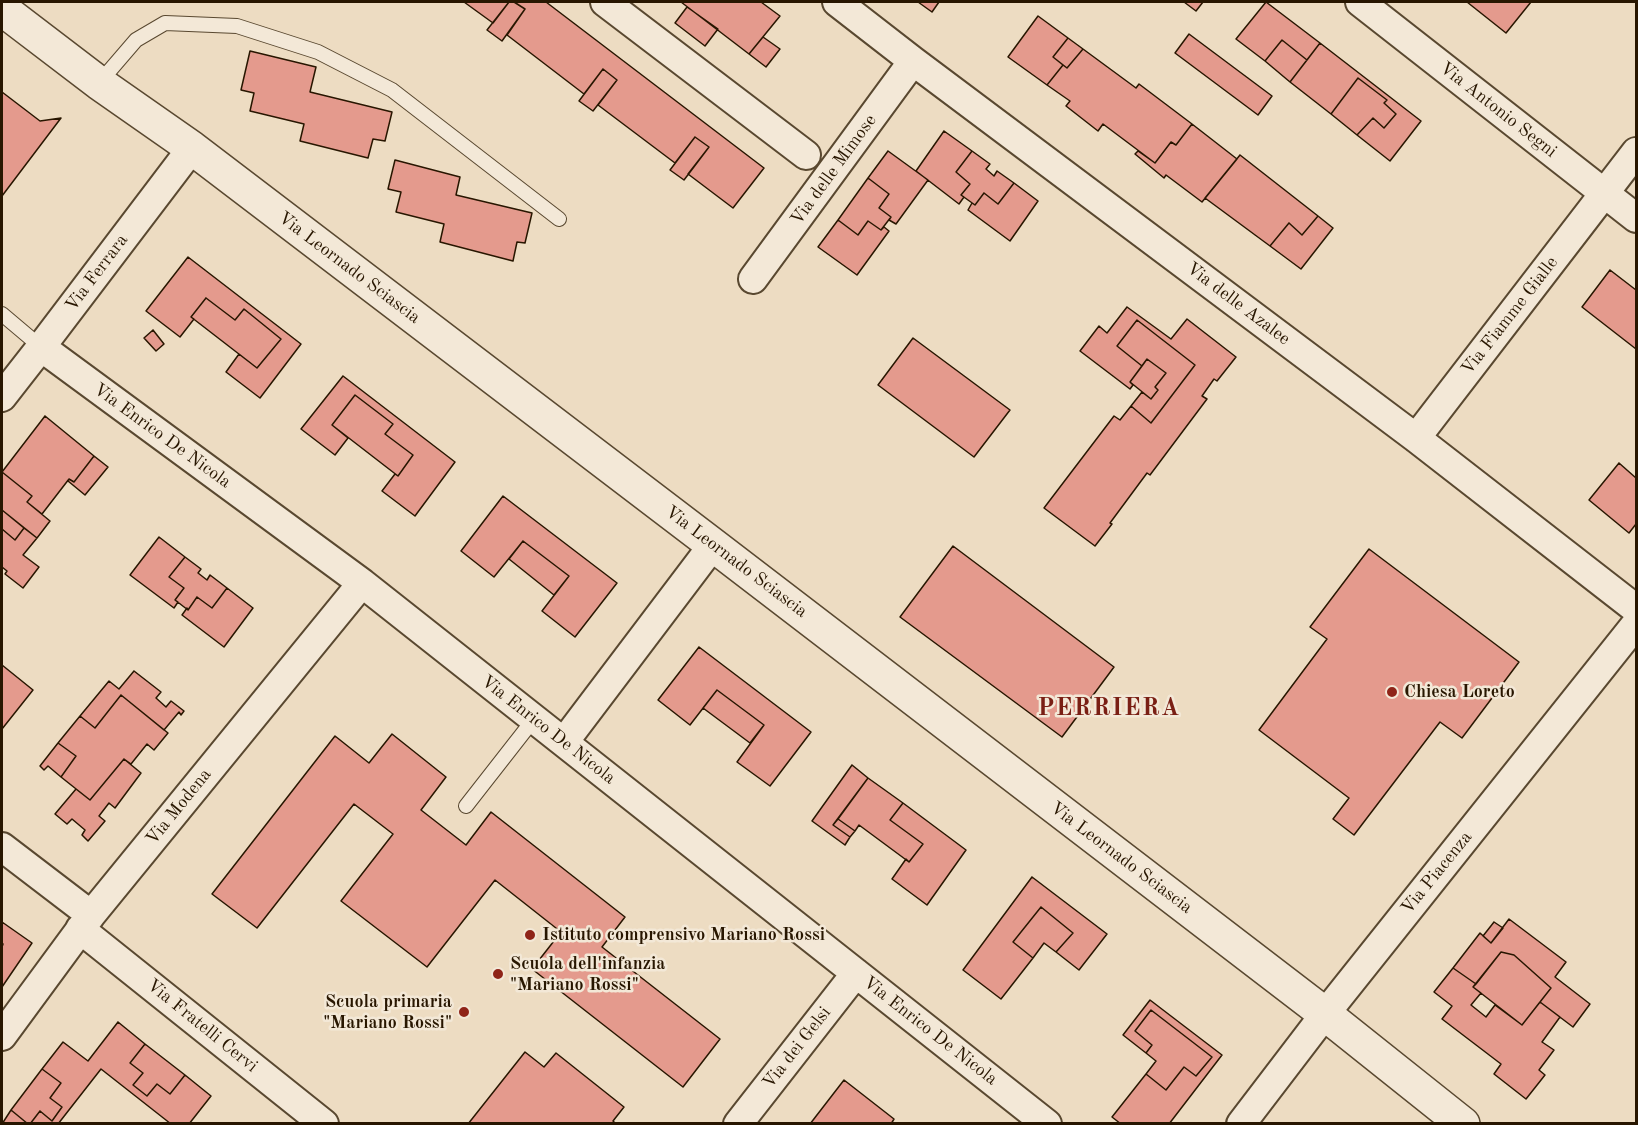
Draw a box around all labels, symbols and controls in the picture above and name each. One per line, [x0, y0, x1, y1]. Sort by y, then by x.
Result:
street label: Via Antonio Segni [1435, 58, 1561, 162]
street label: Via delle Mimose [787, 110, 881, 230]
street label: Via Leornado Sciascia [274, 207, 424, 329]
street label: Via Ferrara [61, 230, 133, 316]
street label: Via Fiamme Gialle [1457, 252, 1563, 380]
street label: Via delle Azalee [1182, 258, 1294, 350]
street label: Via Enrico De Nicola [89, 379, 235, 493]
street label: Via Leornado Sciascia [661, 501, 811, 623]
street label: Via Enrico De Nicola [476, 671, 620, 789]
place label: Chiesa Loreto [1404, 681, 1515, 703]
marker: Chiesa Loreto [1385, 685, 1399, 699]
district label: PERRIERA [1037, 695, 1181, 723]
street label: Via Modena [142, 764, 216, 850]
street label: Via Leornado Sciascia [1046, 797, 1196, 919]
street label: Via Piacenza [1397, 827, 1477, 919]
place label: Istituto comprensivo Mariano Rossi [542, 924, 825, 946]
marker: Istituto comprensivo Mariano Rossi [523, 928, 537, 942]
place label: Scuola dell'infanzia "Mariano Rossi" [510, 953, 665, 996]
marker: Scuola dell'infanzia "Mariano Rossi" [491, 967, 505, 981]
street label: Via Enrico De Nicola [858, 972, 1002, 1090]
street label: Via Fratelli Cervi [142, 975, 262, 1077]
place label: Scuola primaria "Mariano Rossi" [323, 991, 452, 1034]
street label: Via dei Gelsi [758, 1003, 836, 1093]
marker: Scuola primaria "Mariano Rossi" [457, 1005, 471, 1019]

